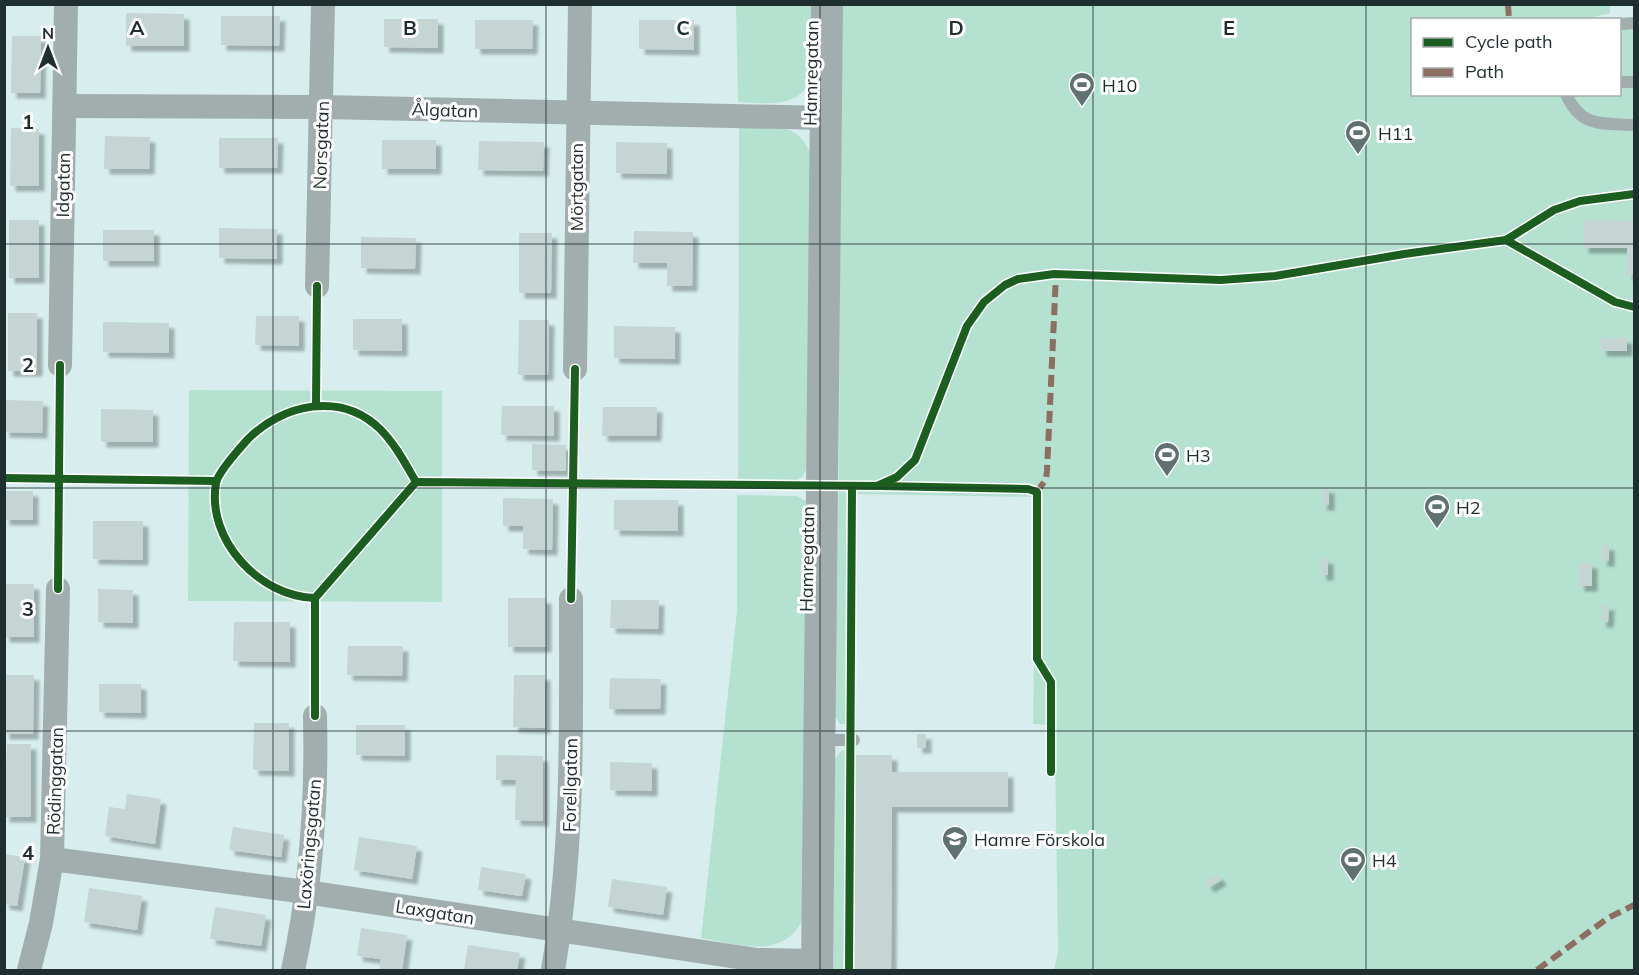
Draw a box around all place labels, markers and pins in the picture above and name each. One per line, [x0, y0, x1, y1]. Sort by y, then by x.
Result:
sports icon: H10 [1067, 70, 1097, 108]
place label: H10 [1102, 74, 1137, 97]
sports icon: H11 [1343, 118, 1373, 156]
place label: H11 [1378, 122, 1413, 145]
sports icon: H3 [1152, 440, 1182, 478]
place label: H3 [1186, 444, 1211, 467]
sports icon: H2 [1422, 492, 1452, 530]
place label: H2 [1456, 496, 1481, 519]
school or university icon: Hamre Förskola [940, 824, 970, 862]
place label: Hamre Förskola [974, 828, 1105, 851]
sports icon: H4 [1338, 845, 1368, 883]
place label: H4 [1372, 849, 1397, 872]

